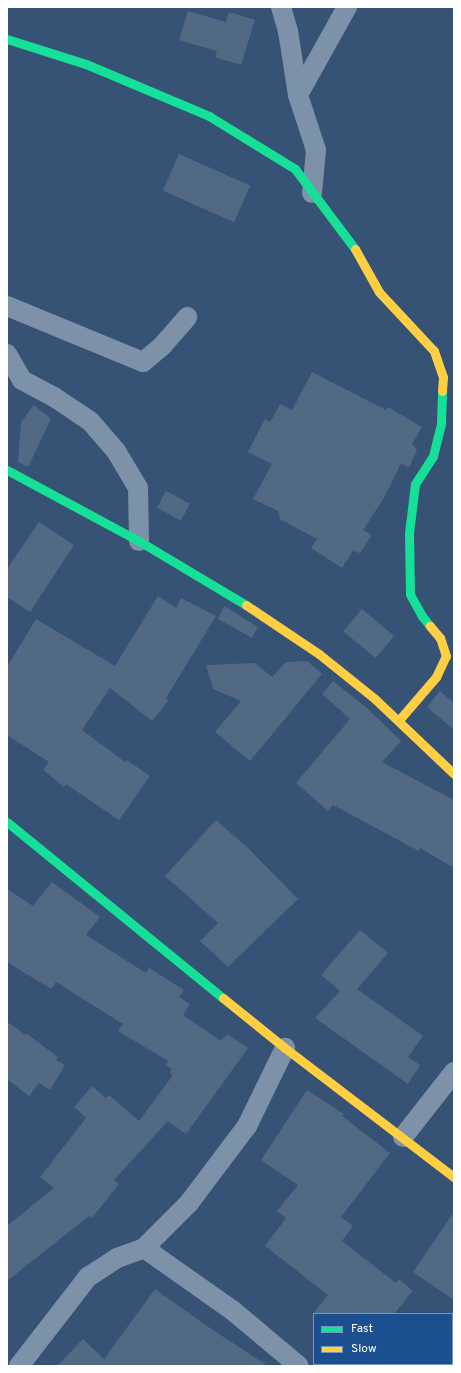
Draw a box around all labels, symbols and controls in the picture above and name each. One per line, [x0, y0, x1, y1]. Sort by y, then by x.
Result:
legend [313, 1313, 453, 1365]
text: Fast [351, 1321, 373, 1337]
text: Slow [351, 1341, 377, 1357]

